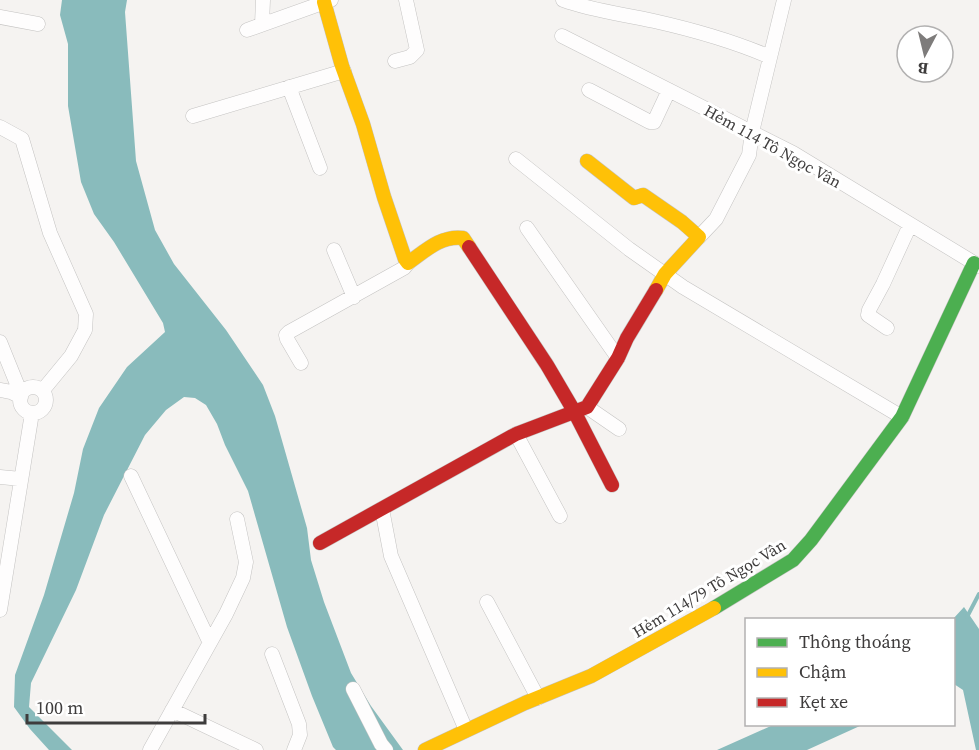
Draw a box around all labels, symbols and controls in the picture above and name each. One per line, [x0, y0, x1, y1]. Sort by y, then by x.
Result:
north arrow [895, 24, 955, 84]
text: B [916, 57, 930, 80]
street label: Hẻm 114 Tô Ngọc Vân [700, 99, 846, 193]
street label: Hẻm 114/79 Tô Ngọc Vân [628, 533, 790, 642]
legend [745, 618, 955, 726]
text: Thông thoáng [799, 629, 911, 654]
text: Chậm [799, 659, 846, 684]
scale bar [27, 687, 206, 725]
text: Kẹt xe [799, 689, 848, 714]
text: 100 m [36, 695, 83, 720]

